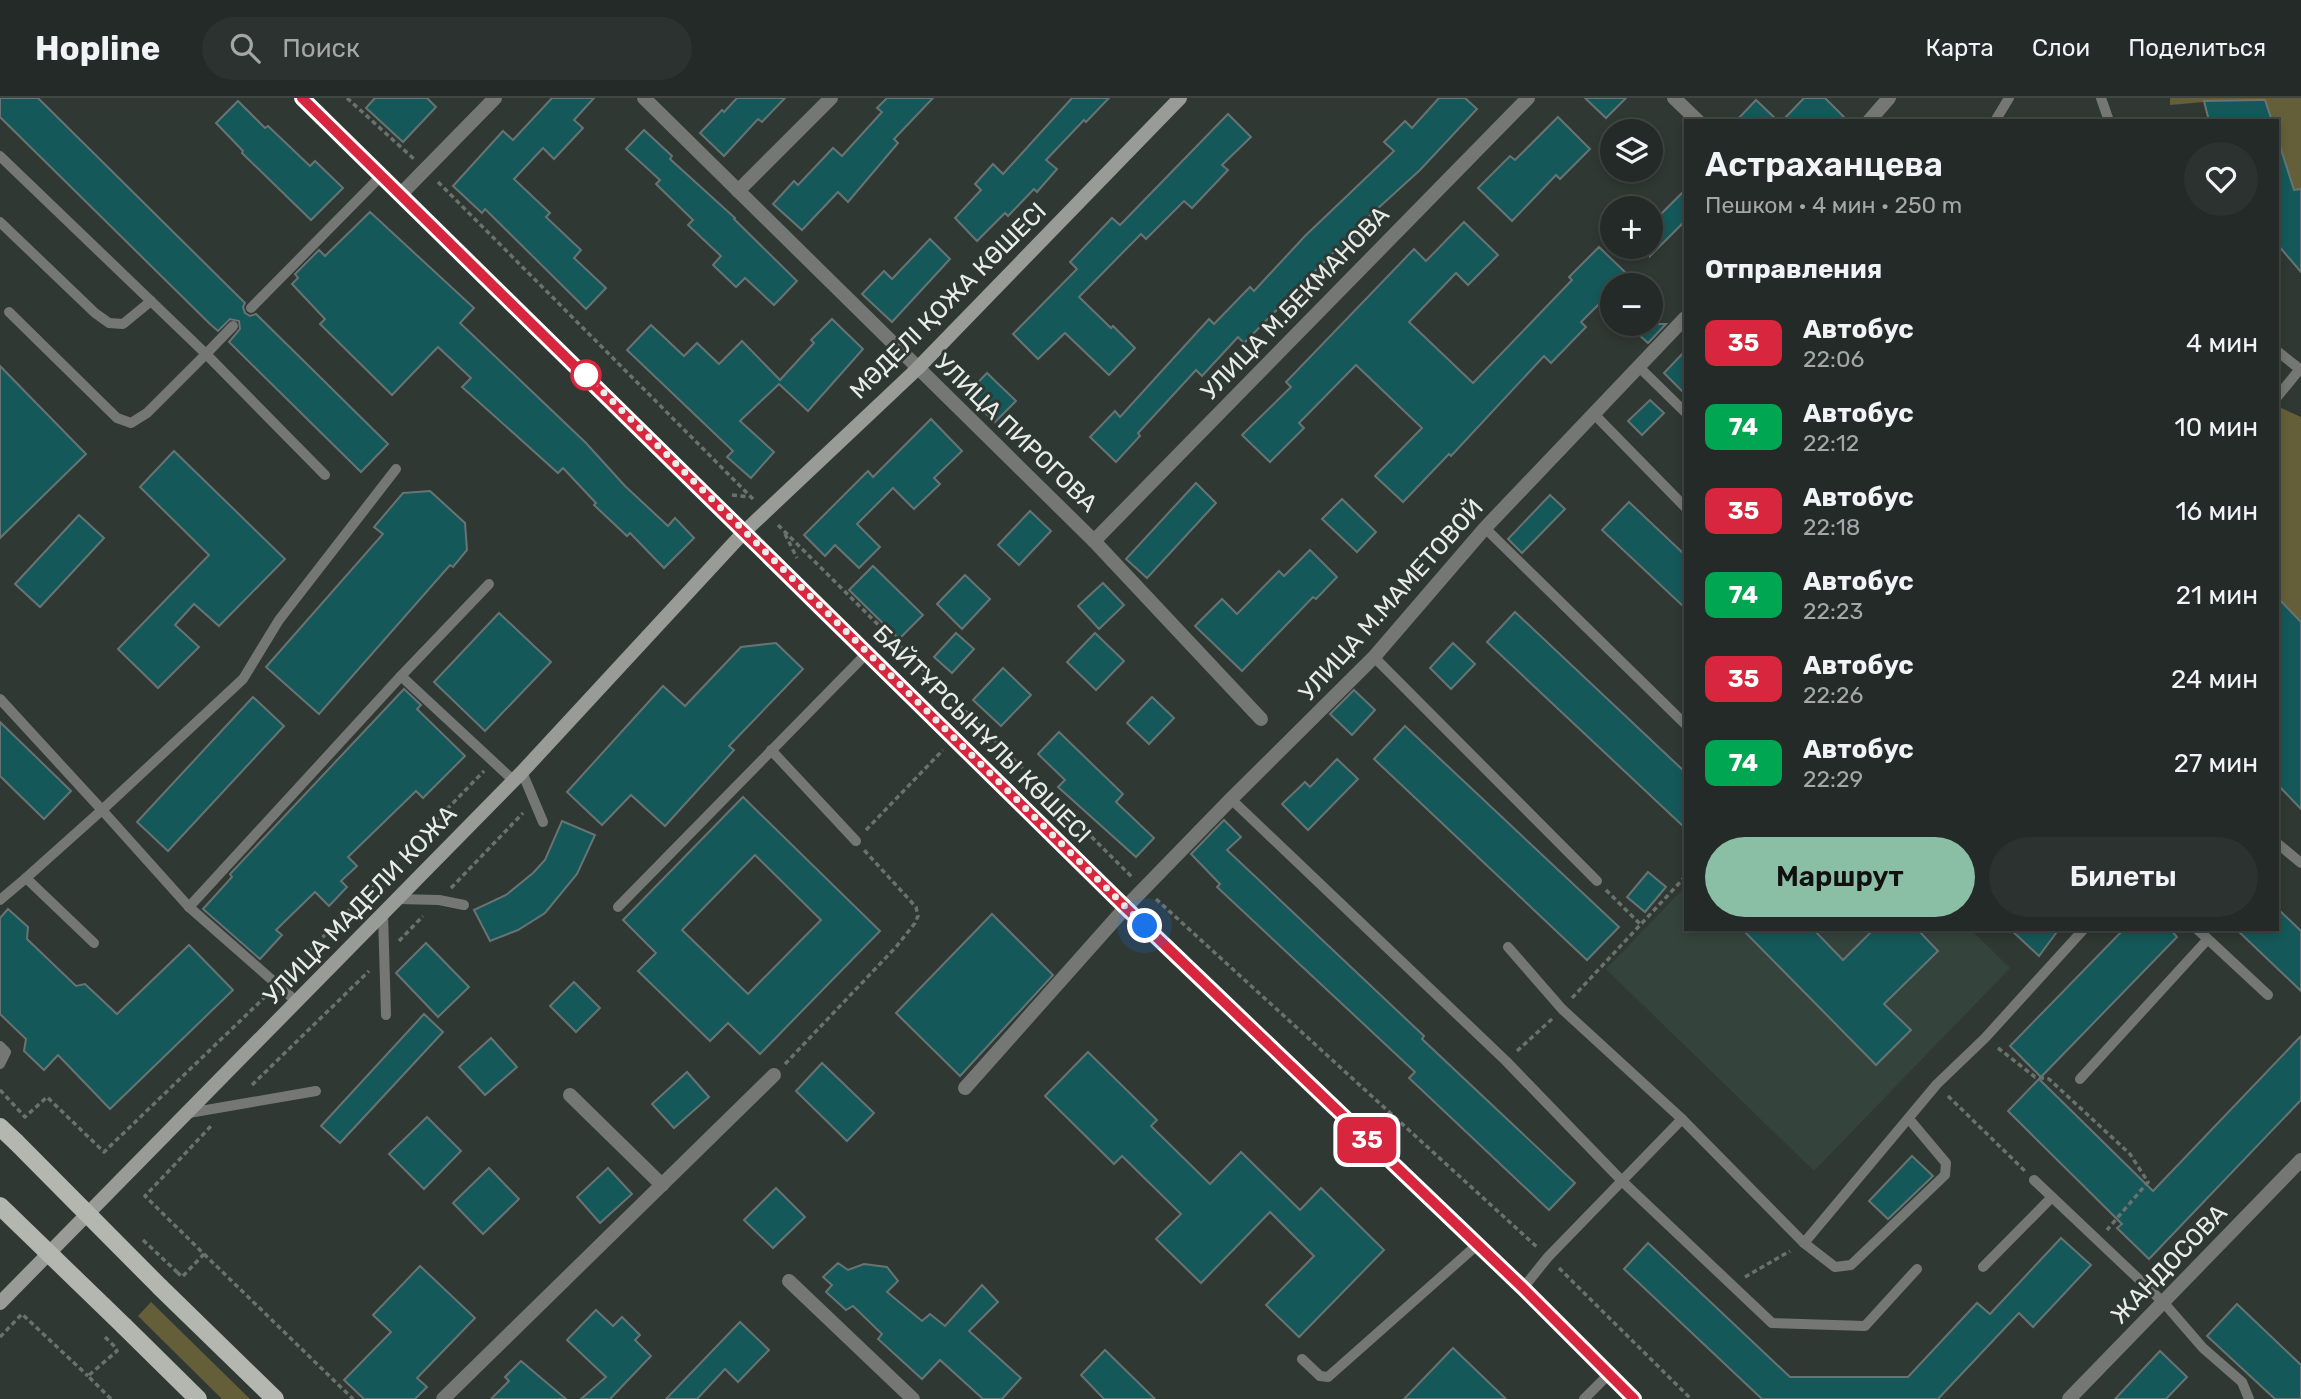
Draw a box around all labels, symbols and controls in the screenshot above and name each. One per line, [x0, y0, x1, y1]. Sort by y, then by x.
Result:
search box [202, 17, 692, 80]
text: Hopline [35, 29, 160, 68]
icon: search [226, 29, 264, 67]
text: Поиск [282, 33, 360, 64]
text: Карта [1925, 34, 1994, 62]
text: Слои [2032, 34, 2090, 62]
text: Поделиться [2128, 34, 2266, 62]
map controls [1600, 119, 1663, 336]
button: layers [1600, 119, 1663, 182]
button: heart [2184, 142, 2258, 216]
text: Астраханцева [1705, 145, 1943, 184]
text: Пешком · 4 мин · 250 m [1705, 191, 1962, 219]
button: + [1600, 196, 1663, 259]
street label: МӘДЕЛІ ҚОЖА КӨШЕСІ [844, 197, 1052, 405]
street label: УЛИЦА М.БЕКМАНОВА [1195, 200, 1395, 406]
text: Отправления [1705, 254, 1882, 285]
button: − [1600, 273, 1663, 336]
text: Автобус [1803, 314, 1914, 345]
text: 4 мин [2186, 328, 2258, 359]
text: 35 [1728, 329, 1759, 357]
text: 22:06 [1803, 345, 1864, 373]
street label: УЛИЦА ПИРОГОВА [929, 348, 1103, 518]
unlabelled marker [571, 360, 601, 390]
text: Автобус [1803, 398, 1914, 429]
text: 10 мин [2175, 412, 2258, 443]
text: 74 [1729, 413, 1758, 441]
text: 22:12 [1803, 429, 1859, 457]
text: Автобус [1803, 482, 1914, 513]
street label: УЛИЦА М.МАМЕТОВОЙ [1293, 493, 1489, 707]
text: 16 мин [2175, 496, 2258, 527]
text: 35 [1728, 497, 1759, 525]
text: 22:18 [1803, 513, 1860, 541]
text: Автобус [1803, 566, 1914, 597]
text: 21 мин [2176, 580, 2258, 611]
text: 74 [1729, 581, 1758, 609]
text: 22:23 [1803, 597, 1863, 625]
street label: БАЙТҰРСЫНҰЛЫ КӨШЕСІ [867, 619, 1097, 849]
text: Автобус [1803, 650, 1914, 681]
text: 24 мин [2171, 664, 2258, 695]
text: 35 [1728, 665, 1759, 693]
text: 22:26 [1803, 681, 1863, 709]
text: Автобус [1803, 734, 1914, 765]
text: 27 мин [2174, 748, 2258, 779]
text: 74 [1729, 749, 1758, 777]
text: 22:29 [1803, 765, 1863, 793]
street label: УЛИЦА МАДЕЛИ КОЖА [258, 800, 462, 1010]
button: Маршрут [1705, 837, 1975, 917]
button: Билеты [1989, 837, 2258, 917]
your location [1127, 908, 1162, 943]
line badge: 35 [1336, 1117, 1398, 1163]
text: 35 [1351, 1126, 1383, 1154]
street label: ЖАНДОСОВА [2105, 1199, 2233, 1329]

